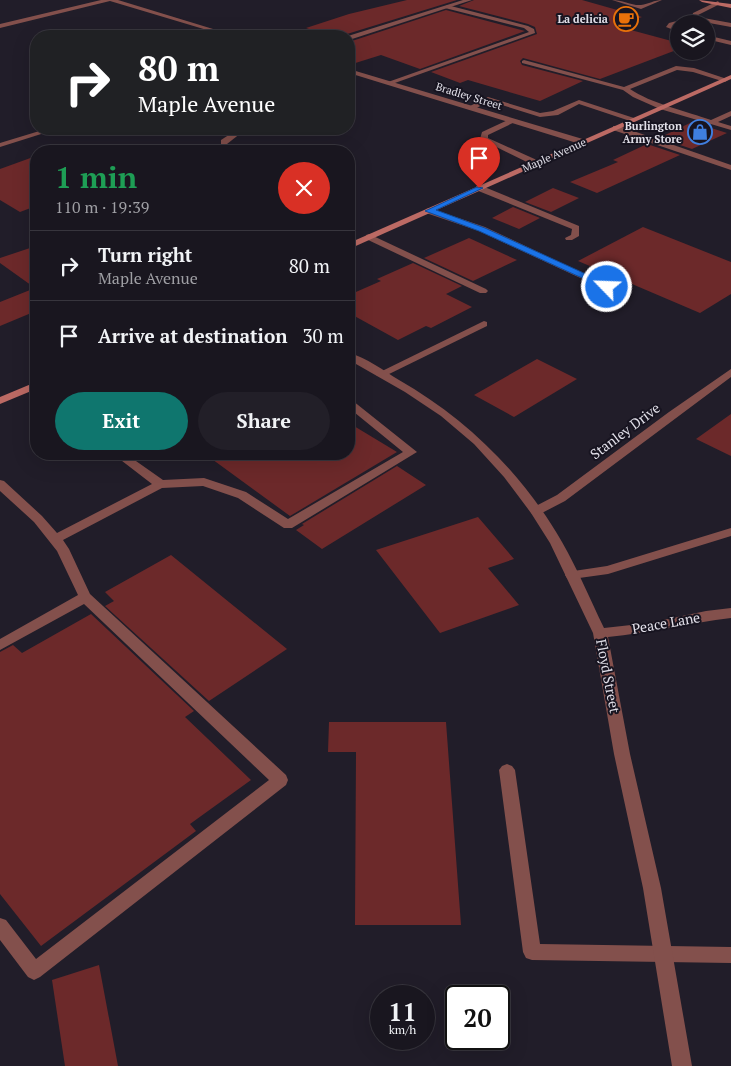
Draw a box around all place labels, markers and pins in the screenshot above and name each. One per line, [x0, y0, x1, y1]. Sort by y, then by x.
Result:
cafe icon: La delicia [613, 6, 639, 32]
place label: La delicia [558, 12, 608, 26]
place label: Burlington Army Store [623, 119, 682, 146]
shop icon: Burlington Army Store [687, 119, 713, 145]
pin [458, 137, 500, 188]

